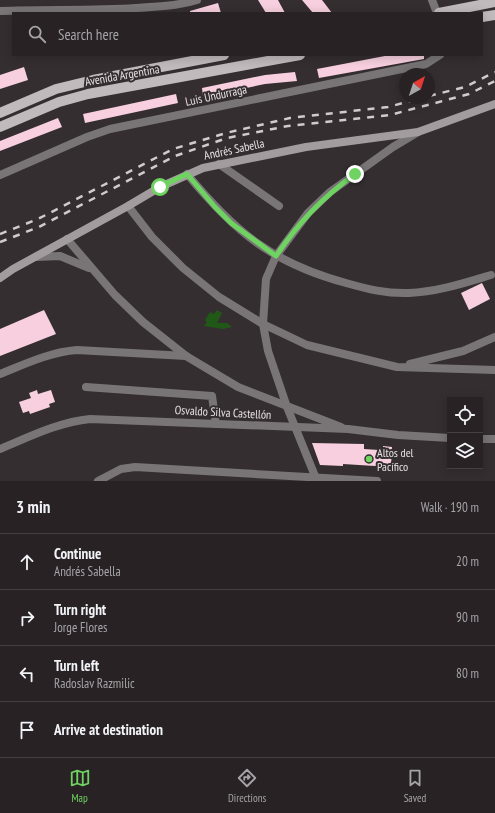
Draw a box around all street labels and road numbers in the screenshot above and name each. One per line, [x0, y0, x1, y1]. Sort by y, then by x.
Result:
street label: Avenida Argentina [84, 61, 161, 89]
street label: Luis Undurraga [184, 81, 248, 109]
street label: Andrés Sabella [202, 135, 266, 163]
street label: Osvaldo Silva Castellón [174, 402, 272, 422]

